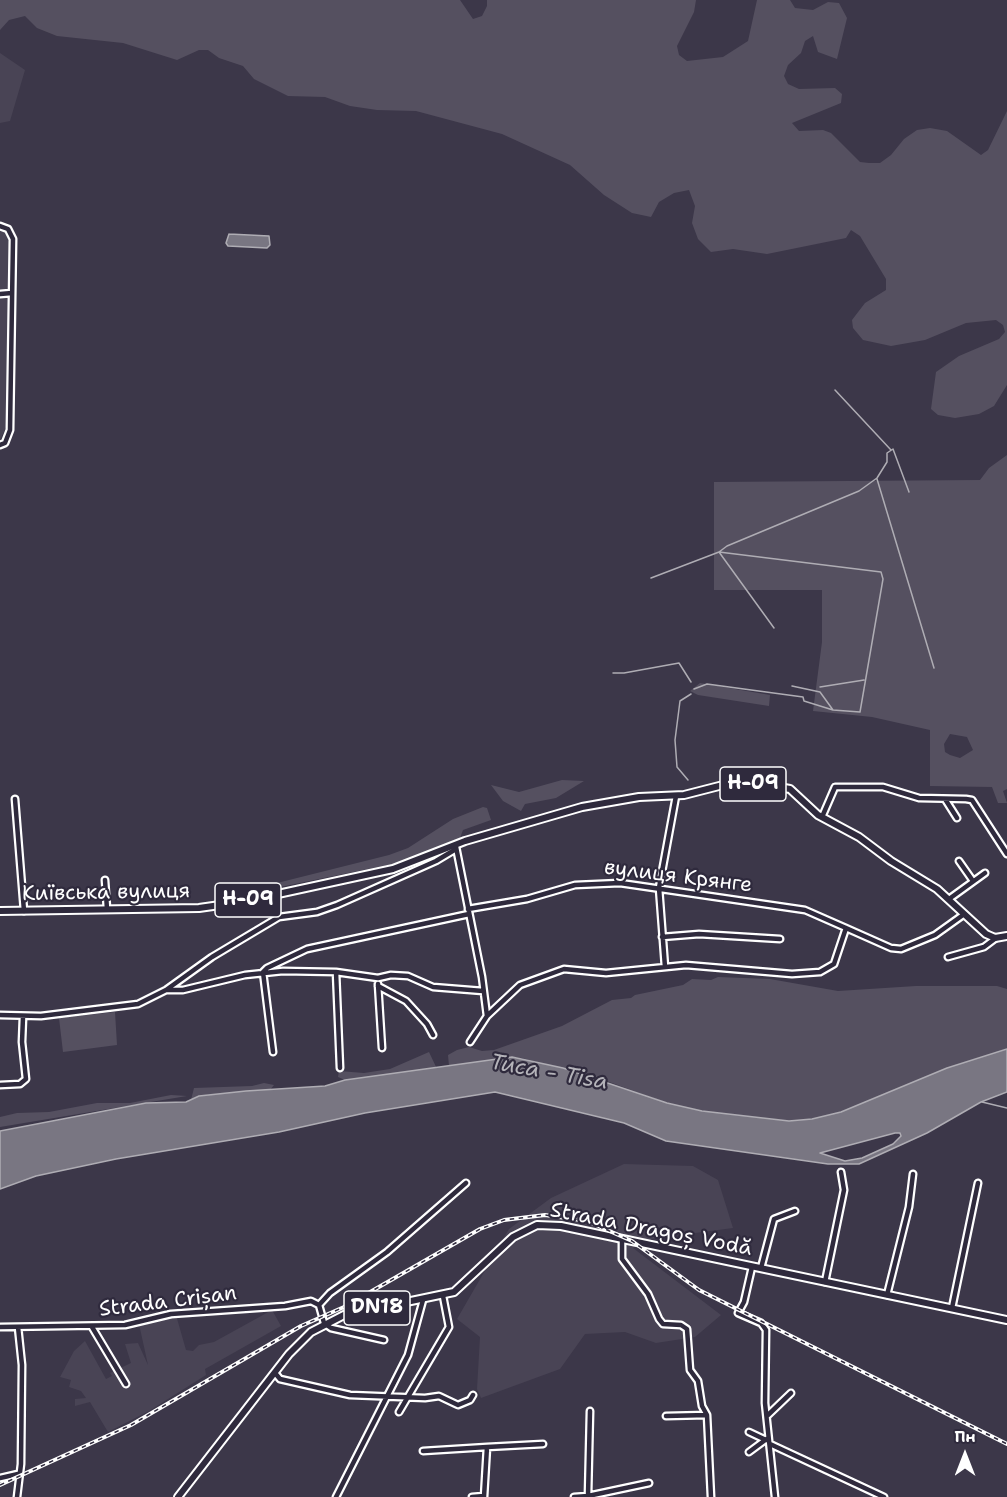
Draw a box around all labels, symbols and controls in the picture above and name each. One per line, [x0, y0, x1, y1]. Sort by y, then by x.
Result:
road number: Н-09 [720, 767, 786, 801]
street label: вулиця Крянге [603, 855, 753, 899]
street label: Київська вулиця [22, 879, 190, 907]
road number: Н-09 [215, 883, 281, 917]
water label: Тиса - Tisa [488, 1050, 610, 1096]
street label: Strada Dragoș Vodă [548, 1198, 754, 1262]
street label: Strada Crișan [98, 1281, 238, 1323]
road number: DN18 [344, 1291, 410, 1325]
north arrow [935, 1425, 995, 1485]
text: Пн [954, 1426, 976, 1447]

